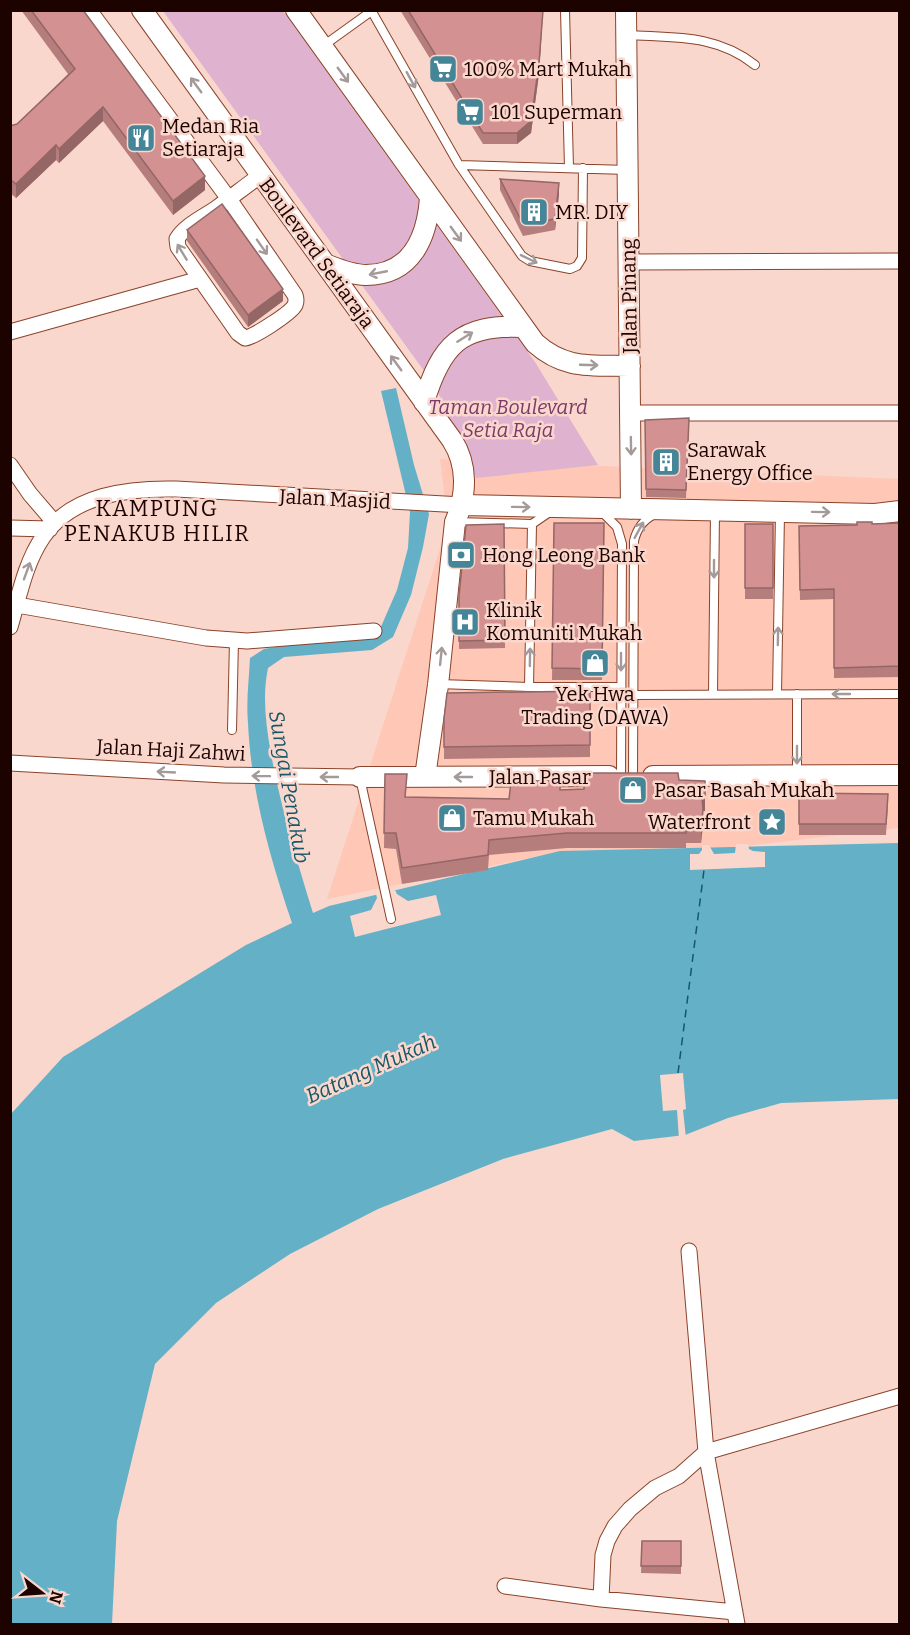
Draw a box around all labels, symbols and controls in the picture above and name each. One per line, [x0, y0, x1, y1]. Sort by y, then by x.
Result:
supermarket icon: 100% Mart Mukah [427, 53, 459, 85]
place label: 100% Mart Mukah [464, 57, 632, 81]
one-way arrow [337, 67, 349, 83]
one-way arrow [405, 71, 417, 88]
one-way arrow [190, 78, 202, 94]
supermarket icon: 101 Superman [454, 96, 486, 128]
place label: 101 Superman [491, 100, 623, 124]
place label: Medan Ria Setiaraja [162, 114, 259, 162]
restaurant icon: Medan Ria Setiaraja [125, 122, 157, 154]
street label: Boulevard Setiaraja [254, 173, 380, 334]
building icon: MR. DIY [518, 196, 550, 228]
place label: MR. DIY [555, 200, 628, 224]
one-way arrow [450, 225, 462, 241]
one-way arrow [256, 238, 268, 255]
street label: Jalan Pinang [616, 238, 642, 355]
one-way arrow [176, 244, 188, 261]
one-way arrow [520, 253, 538, 265]
one-way arrow [369, 268, 388, 279]
one-way arrow [456, 330, 473, 342]
one-way arrow [390, 355, 402, 371]
one-way arrow [578, 359, 598, 370]
park label: Taman Boulevard Setia Raja [428, 395, 588, 443]
one-way arrow [625, 435, 637, 455]
place label: Sarawak Energy Office [687, 438, 813, 485]
building icon: Sarawak Energy Office [650, 446, 682, 478]
street label: Jalan Masjid [278, 484, 391, 515]
district label: KAMPUNG PENAKUB HILIR [64, 495, 250, 547]
one-way arrow [510, 501, 530, 512]
one-way arrow [810, 507, 830, 518]
one-way arrow [633, 522, 645, 539]
bank icon: Hong Leong Bank [445, 539, 477, 571]
place label: Hong Leong Bank [482, 543, 646, 567]
one-way arrow [708, 558, 720, 578]
one-way arrow [23, 562, 34, 581]
place label: Klinik Komuniti Mukah [486, 598, 643, 645]
hospital icon: Klinik Komuniti Mukah [449, 606, 481, 638]
one-way arrow [772, 626, 784, 646]
one-way arrow [436, 647, 447, 667]
shop icon: Yek Hwa Trading (DAWA) [579, 647, 611, 679]
one-way arrow [524, 648, 536, 668]
one-way arrow [615, 651, 627, 671]
place label: Yek Hwa Trading (DAWA) [521, 682, 669, 729]
one-way arrow [832, 688, 852, 700]
water label: Sungai Penakub [263, 709, 315, 865]
street label: Jalan Haji Zahwi [95, 734, 246, 767]
one-way arrow [791, 745, 803, 765]
street label: Jalan Pasar [488, 765, 591, 789]
one-way arrow [156, 766, 176, 777]
one-way arrow [251, 770, 271, 782]
one-way arrow [319, 771, 339, 783]
one-way arrow [454, 771, 474, 783]
shop icon: Pasar Basah Mukah [617, 774, 649, 806]
place label: Pasar Basah Mukah [654, 778, 835, 802]
shop icon: Tamu Mukah [436, 802, 468, 834]
place label: Tamu Mukah [473, 806, 595, 830]
place icon: Waterfront [756, 806, 788, 838]
place label: Waterfront [648, 810, 751, 834]
water label: Batang Mukah [302, 1029, 440, 1109]
north arrow [12, 1563, 72, 1623]
text: N [45, 1589, 67, 1606]

